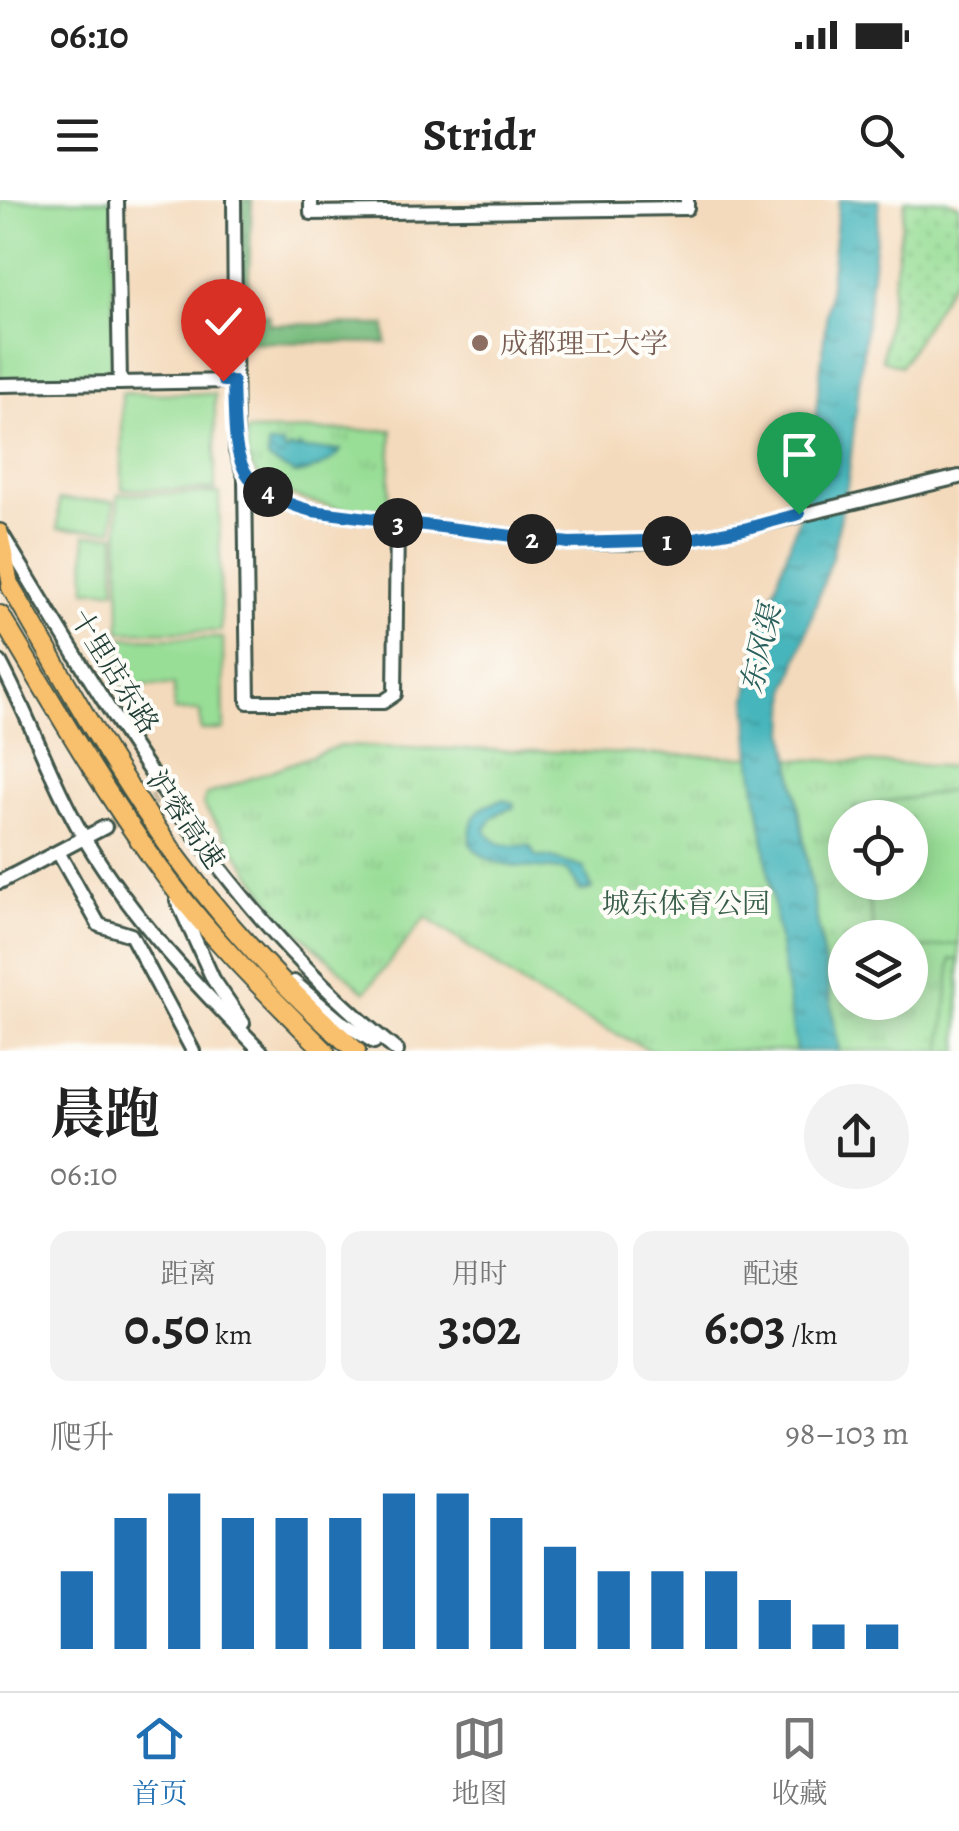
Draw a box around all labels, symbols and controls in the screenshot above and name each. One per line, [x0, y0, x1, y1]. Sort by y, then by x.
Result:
text: 06:10 [50, 9, 129, 61]
text: Stridr [423, 104, 536, 166]
icon: menu [50, 108, 105, 163]
icon: search [854, 108, 909, 163]
pin [181, 279, 266, 382]
icon: check [196, 294, 251, 349]
place label: 成都理工大学 [500, 325, 668, 363]
marker: 成都理工大学 [469, 332, 491, 354]
pin [757, 412, 842, 515]
icon: arrive [772, 427, 827, 482]
pin: 4 [243, 467, 293, 517]
text: 4 [261, 473, 275, 511]
pin: 3 [373, 498, 423, 548]
text: 3 [392, 504, 404, 542]
pin: 2 [507, 514, 557, 564]
pin: 1 [642, 516, 692, 566]
text: 2 [525, 520, 539, 558]
text: 1 [662, 522, 672, 560]
water label: 东风渠 [731, 597, 792, 697]
street label: 十里店东路 [61, 602, 167, 741]
street label: 沪蓉高速 [137, 763, 233, 876]
map controls [828, 800, 928, 1020]
button: locate [828, 800, 928, 900]
park label: 城东体育公园 [602, 885, 770, 923]
button: layers [828, 920, 928, 1020]
text: 晨跑 [50, 1077, 160, 1152]
button: share [804, 1084, 909, 1189]
text: 06:10 [50, 1152, 117, 1196]
text: 距离 [160, 1255, 216, 1293]
text: 用时 [451, 1255, 508, 1293]
text: 配速 [743, 1255, 799, 1293]
text: 0.50 [124, 1293, 209, 1361]
text: 3:02 [438, 1293, 521, 1361]
text: 6:03 [704, 1293, 786, 1361]
text: km [209, 1316, 252, 1354]
text: /km [786, 1316, 838, 1354]
text: 98–103 m [785, 1411, 909, 1455]
text: 爬升 [50, 1415, 114, 1459]
tab: 首页 [132, 1711, 188, 1813]
tab: 地图 [451, 1711, 507, 1813]
tab: 收藏 [771, 1711, 827, 1813]

